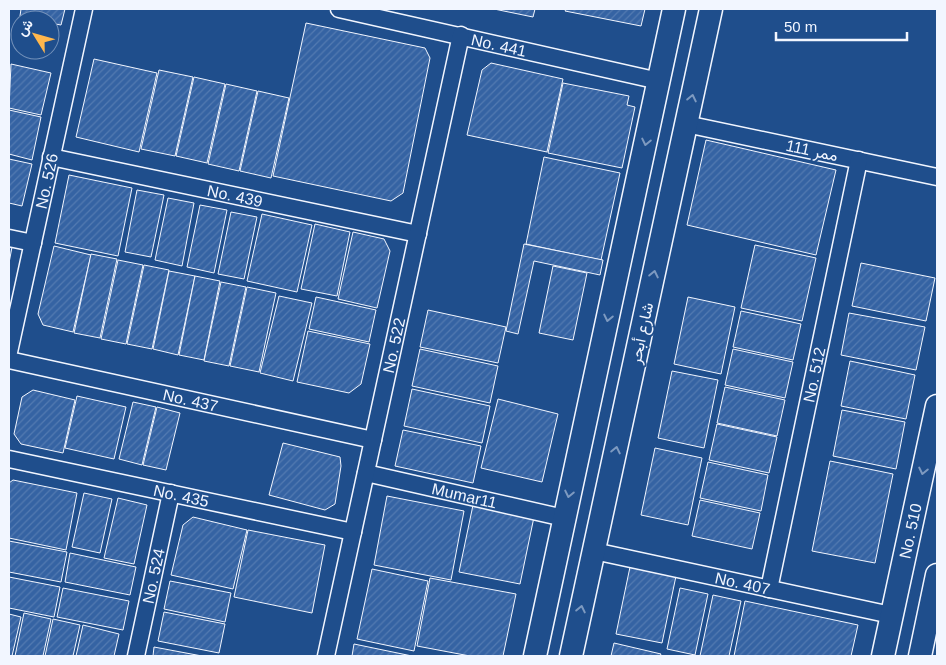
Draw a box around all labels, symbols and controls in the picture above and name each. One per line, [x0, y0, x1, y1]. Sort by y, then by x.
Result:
north arrow [10, 10, 60, 60]
scale bar [776, 10, 907, 42]
text: ش [13, 16, 37, 39]
text: 50 m [784, 18, 817, 35]
street label: No. 441 [470, 31, 528, 60]
one-way arrow [686, 93, 696, 102]
street label: ممر 111 [784, 137, 839, 166]
one-way arrow [641, 138, 652, 146]
street label: No. 526 [33, 152, 61, 210]
street label: No. 439 [206, 182, 264, 210]
one-way arrow [648, 269, 658, 278]
street label: شارع أبحر [627, 301, 659, 367]
one-way arrow [603, 313, 613, 322]
street label: No. 522 [380, 316, 408, 375]
street label: No. 512 [800, 345, 829, 404]
street label: No. 437 [161, 386, 220, 415]
one-way arrow [610, 445, 620, 454]
one-way arrow [918, 466, 929, 475]
street label: Mumar11 [430, 480, 499, 512]
street label: No. 435 [152, 482, 210, 510]
one-way arrow [565, 489, 575, 498]
street label: No. 510 [896, 502, 925, 560]
street label: No. 524 [140, 547, 168, 605]
street label: No. 407 [713, 569, 772, 598]
one-way arrow [575, 604, 586, 613]

